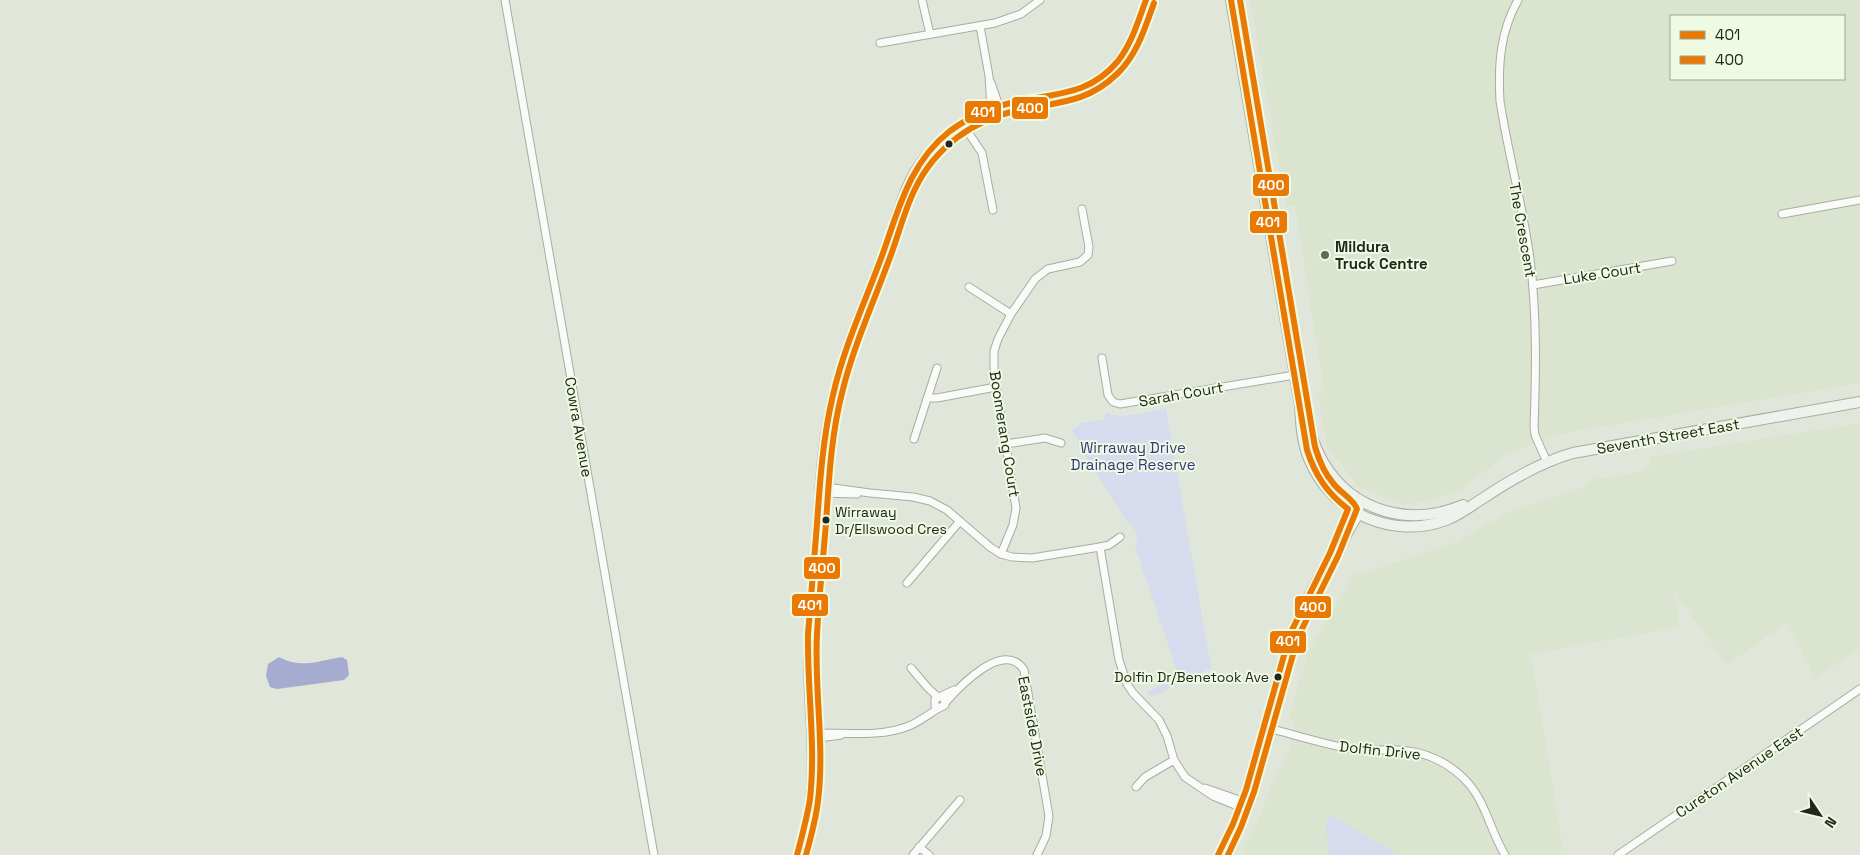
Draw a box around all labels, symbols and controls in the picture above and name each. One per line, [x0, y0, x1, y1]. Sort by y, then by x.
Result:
legend [1670, 15, 1845, 80]
text: 401 [1715, 25, 1740, 44]
text: 400 [1715, 50, 1744, 69]
line badge: 400 [1011, 96, 1049, 120]
text: 400 [1016, 99, 1044, 117]
line badge: 401 [964, 100, 1002, 124]
text: 401 [971, 103, 995, 121]
unlabelled marker [944, 139, 954, 149]
line badge: 400 [1252, 173, 1290, 197]
text: 400 [1257, 176, 1285, 194]
street label: The Crescent [1505, 181, 1541, 279]
line badge: 401 [1249, 210, 1288, 234]
text: 401 [1256, 213, 1280, 231]
place label: Mildura Truck Centre [1335, 237, 1428, 273]
marker: Mildura Truck Centre [1319, 249, 1331, 261]
street label: Luke Court [1562, 257, 1642, 289]
street label: Boomerang Court [986, 370, 1024, 499]
street label: Cowra Avenue [561, 375, 597, 479]
street label: Sarah Court [1137, 377, 1225, 411]
street label: Seventh Street East [1595, 414, 1741, 458]
park label: Wirraway Drive Drainage Reserve [1070, 438, 1196, 474]
place label: Wirraway Dr/Ellswood Cres [835, 503, 947, 538]
marker: Wirraway Dr/Ellswood Cres [821, 515, 831, 525]
line badge: 400 [803, 556, 841, 580]
text: 400 [808, 559, 836, 577]
line badge: 401 [791, 593, 829, 617]
line badge: 400 [1294, 595, 1332, 619]
text: 401 [798, 596, 822, 614]
text: 400 [1299, 598, 1327, 616]
line badge: 401 [1269, 630, 1307, 654]
text: 401 [1276, 632, 1300, 650]
place label: Dolfin Dr/Benetook Ave [1114, 668, 1269, 686]
marker: Dolfin Dr/Benetook Ave [1273, 672, 1283, 682]
street label: Eastside Drive [1014, 674, 1052, 778]
street label: Cureton Avenue East [1672, 722, 1807, 822]
street label: Dolfin Drive [1338, 736, 1422, 764]
north arrow [1795, 790, 1845, 840]
text: N [1821, 813, 1841, 831]

